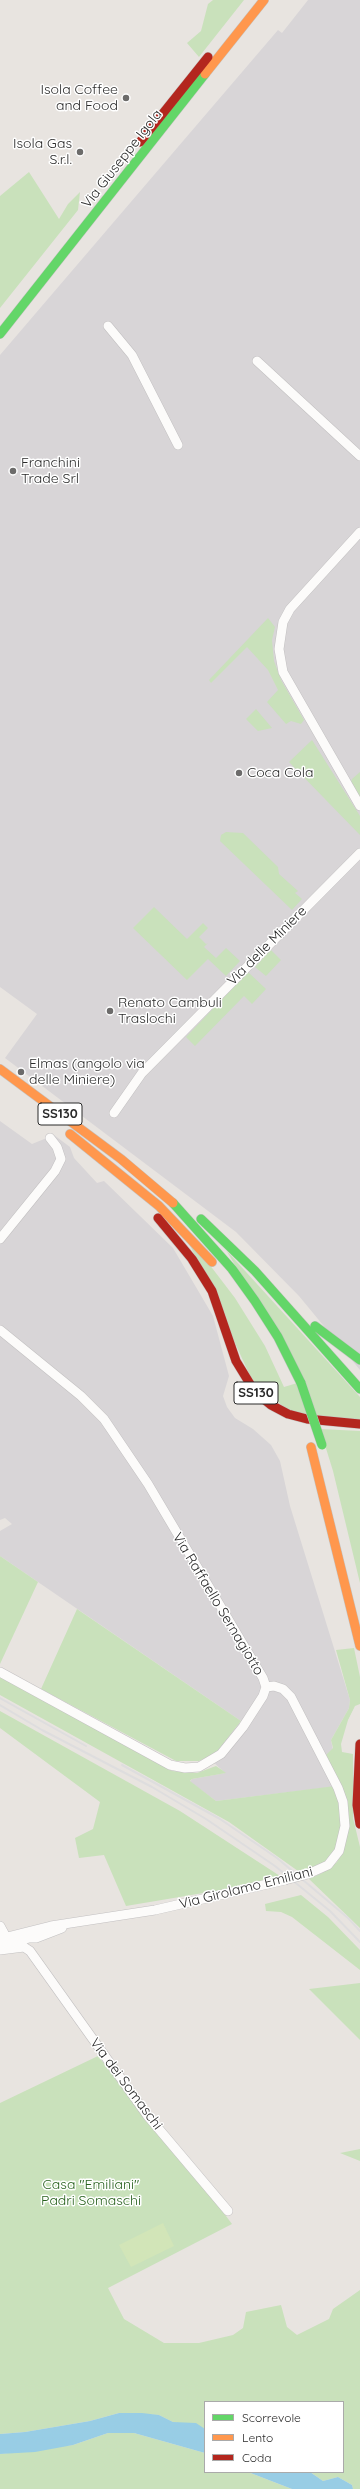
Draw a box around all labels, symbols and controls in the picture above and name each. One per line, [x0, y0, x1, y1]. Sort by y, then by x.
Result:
place label: Isola Coffee and Food [40, 82, 118, 114]
marker: Isola Coffee and Food [121, 93, 131, 103]
street label: Via Giuseppe Igola [78, 106, 166, 212]
place label: Isola Gas S.r.l. [13, 136, 72, 168]
marker: Isola Gas S.r.l. [75, 147, 85, 157]
place label: Franchini Trade Srl [21, 455, 80, 488]
marker: Franchini Trade Srl [8, 466, 18, 476]
place label: Coca Cola [247, 765, 313, 781]
marker: Coca Cola [234, 768, 244, 778]
street label: Via delle Miniere [224, 903, 310, 989]
place label: Renato Cambuli Traslochi [118, 995, 222, 1028]
marker: Renato Cambuli Traslochi [105, 1006, 115, 1016]
place label: Elmas (angolo via delle Miniere) [29, 1056, 145, 1088]
marker: Elmas (angolo via delle Miniere) [16, 1067, 26, 1077]
road number: SS130 [38, 1103, 82, 1125]
road number: SS130 [234, 1382, 278, 1404]
street label: Via Raffaello Sernagiotto [169, 1530, 267, 1678]
street label: Via Girolamo Emiliani [177, 1863, 315, 1913]
street label: Via dei Somaschi [86, 2035, 166, 2133]
park label: Casa "Emiliani" Padri Somaschi [41, 2177, 141, 2210]
legend [204, 2401, 344, 2473]
text: Scorrevole [242, 2410, 301, 2425]
text: Lento [242, 2430, 273, 2445]
text: Coda [242, 2450, 272, 2465]

